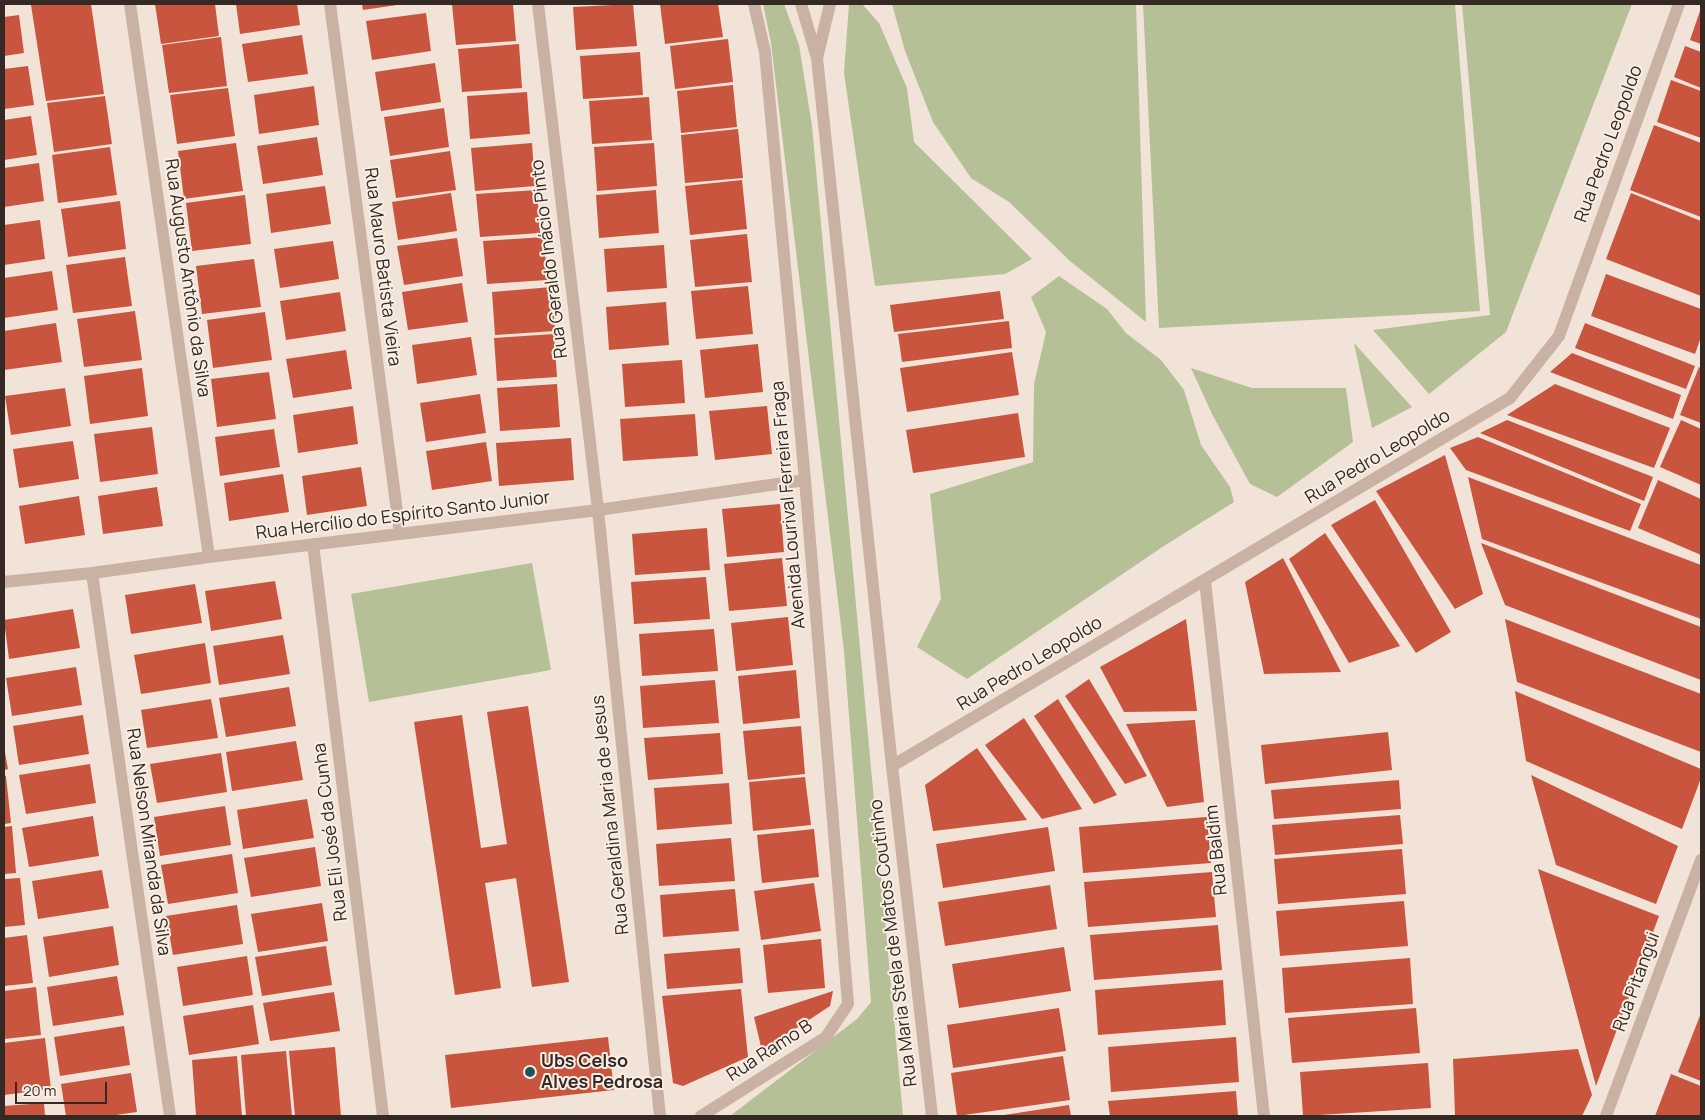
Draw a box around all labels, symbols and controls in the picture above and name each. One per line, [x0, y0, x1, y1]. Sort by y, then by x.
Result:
street label: Rua Pedro Leopoldo [1571, 63, 1647, 225]
street label: Rua Augusto Antônio da Silva [160, 157, 214, 399]
street label: Rua Geraldo Inácio Pinto [527, 158, 573, 360]
street label: Rua Mauro Batista Vieira [359, 166, 405, 368]
street label: Avenida Lourival Ferreira Fraga [767, 380, 811, 630]
street label: Rua Pedro Leopoldo [1302, 405, 1454, 509]
street label: Rua Hercílio do Espírito Santo Junior [255, 487, 551, 545]
street label: Rua Pedro Leopoldo [954, 612, 1106, 716]
street label: Rua Geraldina Maria de Jesus [588, 694, 634, 936]
street label: Rua Nelson Miranda da Silva [121, 727, 175, 957]
street label: Rua Eli José da Cunha [309, 742, 353, 922]
street label: Rua Maria Stela de Matos Coutinho [866, 798, 922, 1088]
street label: Rua Baldim [1202, 804, 1232, 896]
street label: Rua Pitangui [1609, 929, 1665, 1035]
street label: Rua Ramo B [723, 1015, 817, 1087]
place label: Ubs Celso Alves Pedrosa [541, 1051, 663, 1094]
marker: Ubs Celso Alves Pedrosa [523, 1065, 537, 1079]
scale bar [18, 1072, 110, 1104]
text: 20 m [23, 1080, 56, 1101]

